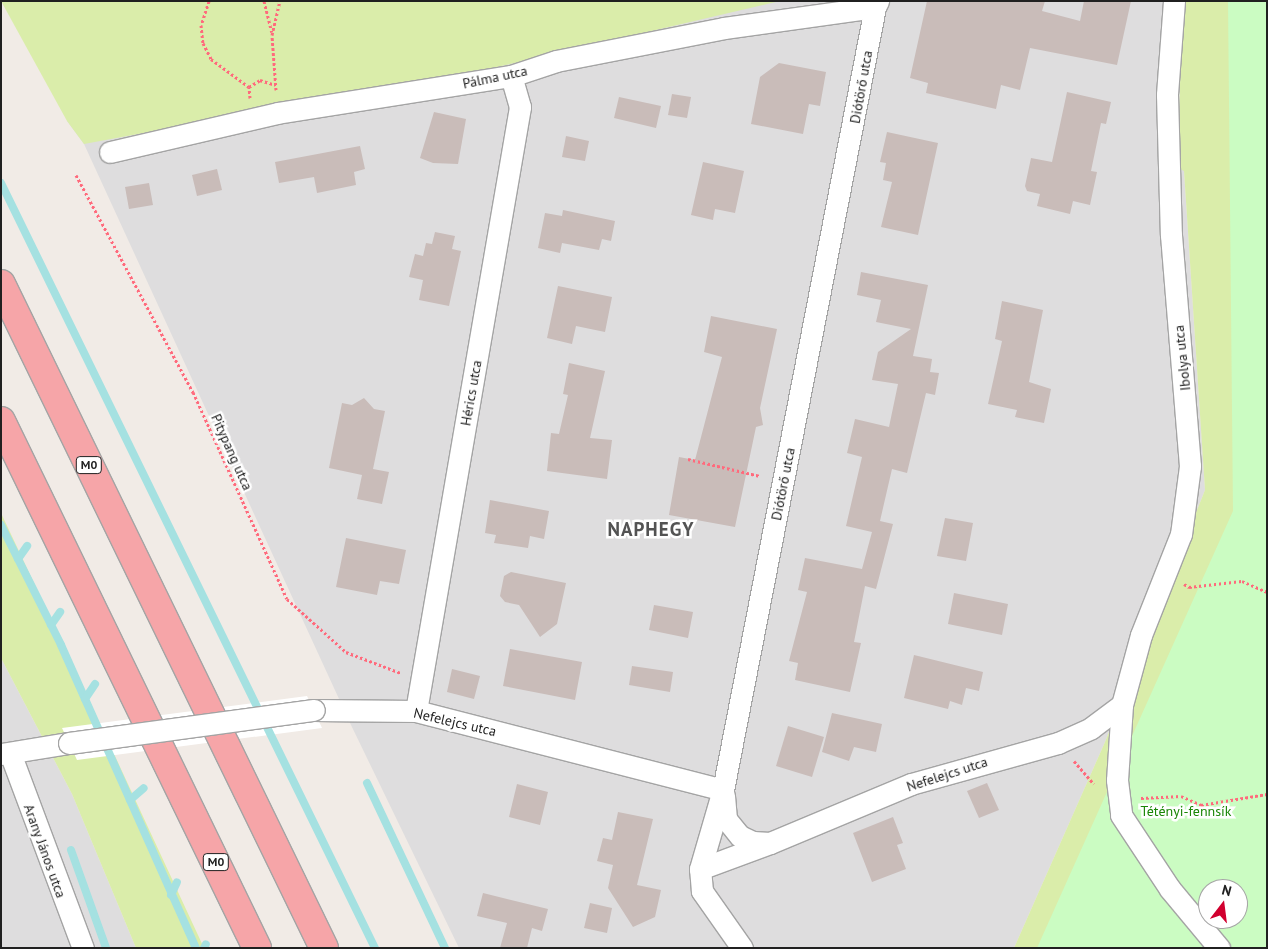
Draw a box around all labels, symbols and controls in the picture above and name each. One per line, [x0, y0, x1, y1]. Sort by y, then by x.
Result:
street label: Diótörő utca [846, 49, 876, 125]
street label: Pálma utca [461, 62, 529, 92]
street label: Ibolya utca [1170, 324, 1194, 392]
street label: Hérics utca [457, 359, 485, 427]
street label: Pitypang utca [208, 411, 256, 493]
street label: Diótörő utca [768, 446, 798, 522]
road number: M0 [75, 456, 103, 474]
district label: NAPHEGY [607, 519, 695, 541]
street label: Nefelejcs utca [412, 704, 498, 740]
street label: Nefelejcs utca [904, 753, 990, 795]
street label: Arany János utca [20, 802, 70, 900]
park label: Tétényi-fennsík [1140, 803, 1232, 819]
road number: M0 [202, 852, 230, 872]
north arrow [1198, 879, 1248, 929]
text: N [1220, 881, 1233, 900]

